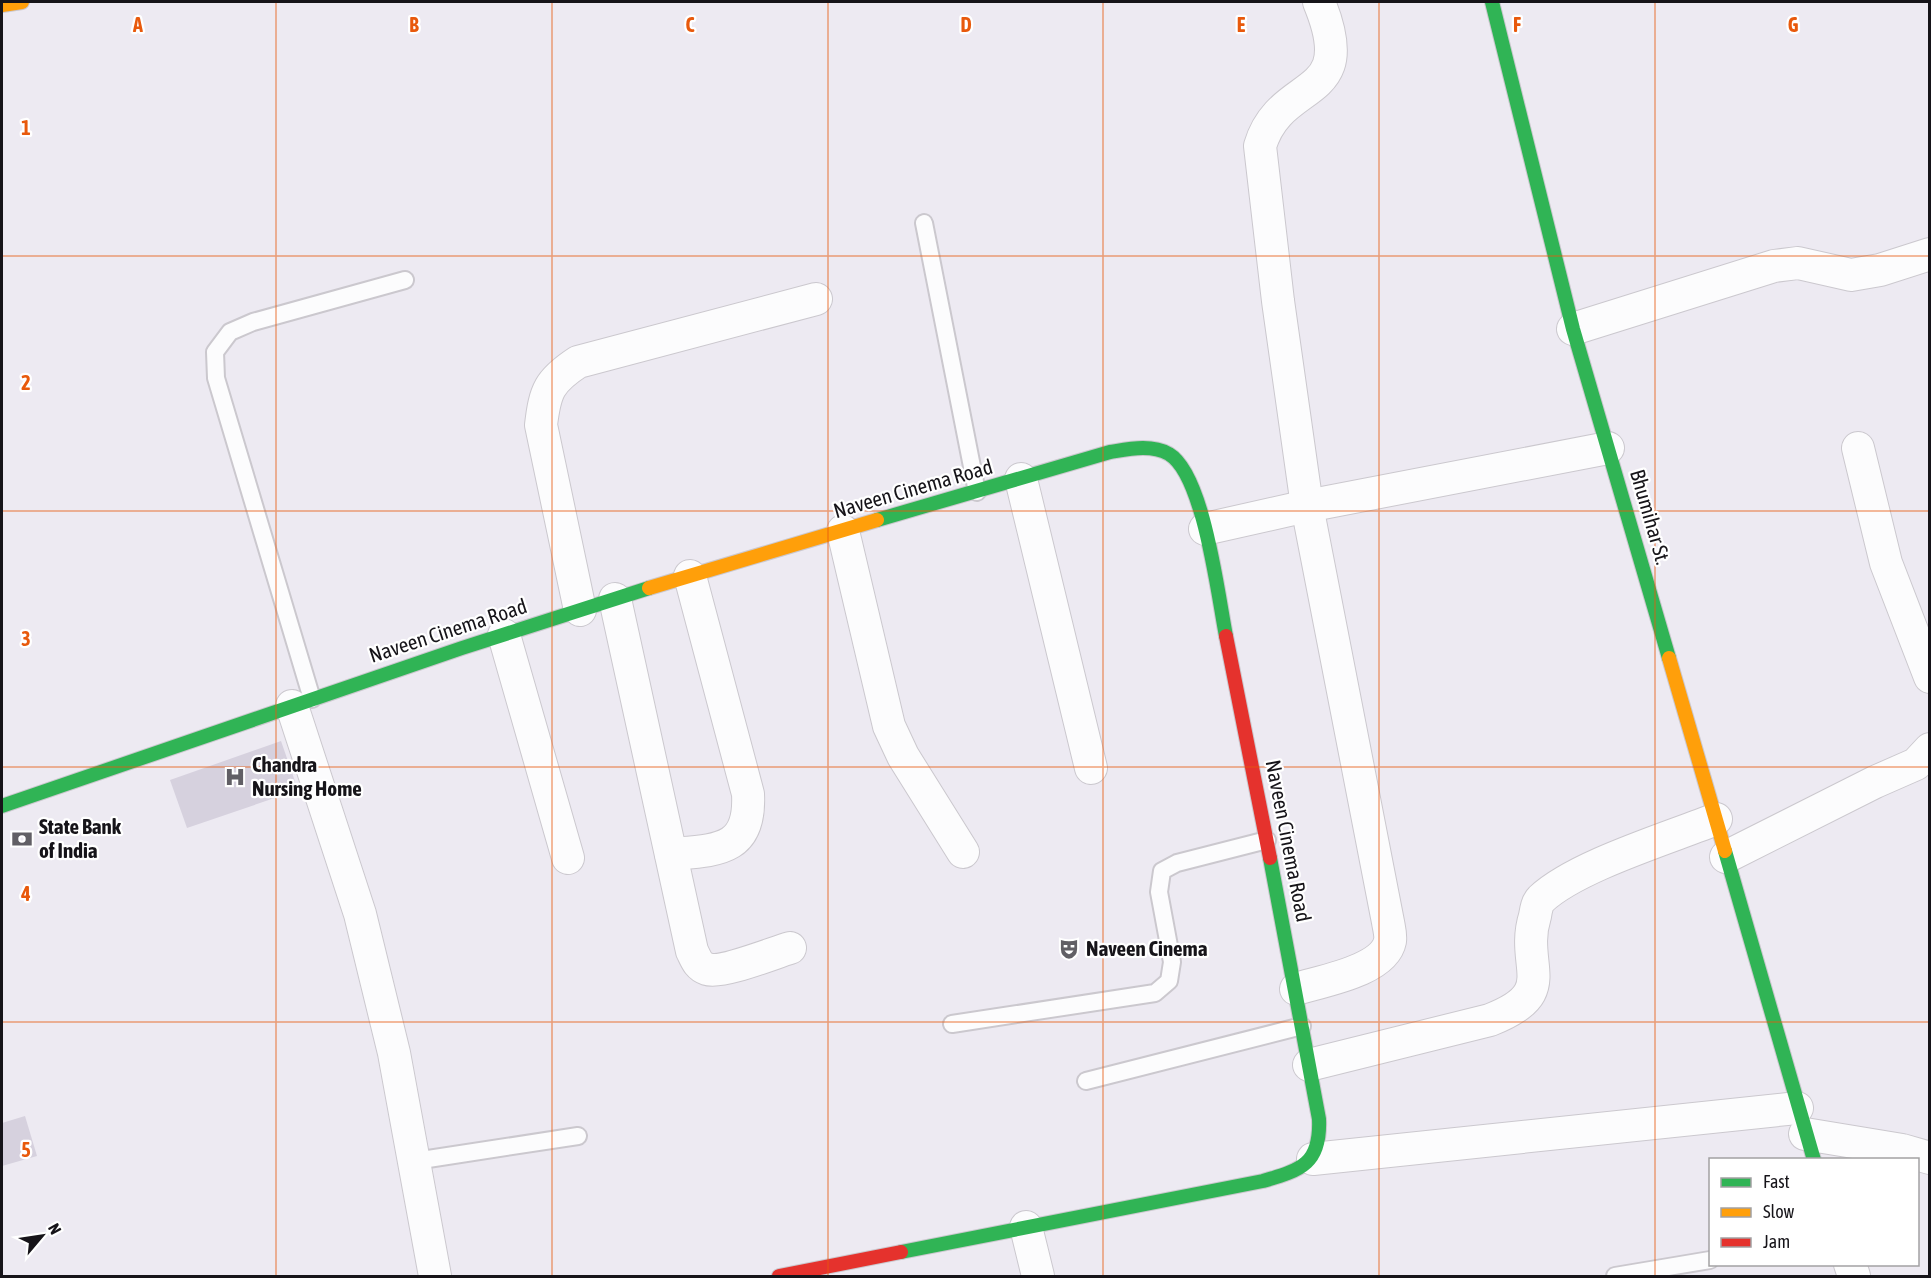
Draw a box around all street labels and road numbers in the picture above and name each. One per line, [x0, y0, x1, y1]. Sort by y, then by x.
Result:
street label: Naveen Cinema Road [830, 454, 995, 522]
street label: Bhumihar St. [1626, 466, 1676, 567]
street label: Naveen Cinema Road [366, 593, 530, 667]
street label: Naveen Cinema Road [1262, 758, 1316, 924]

